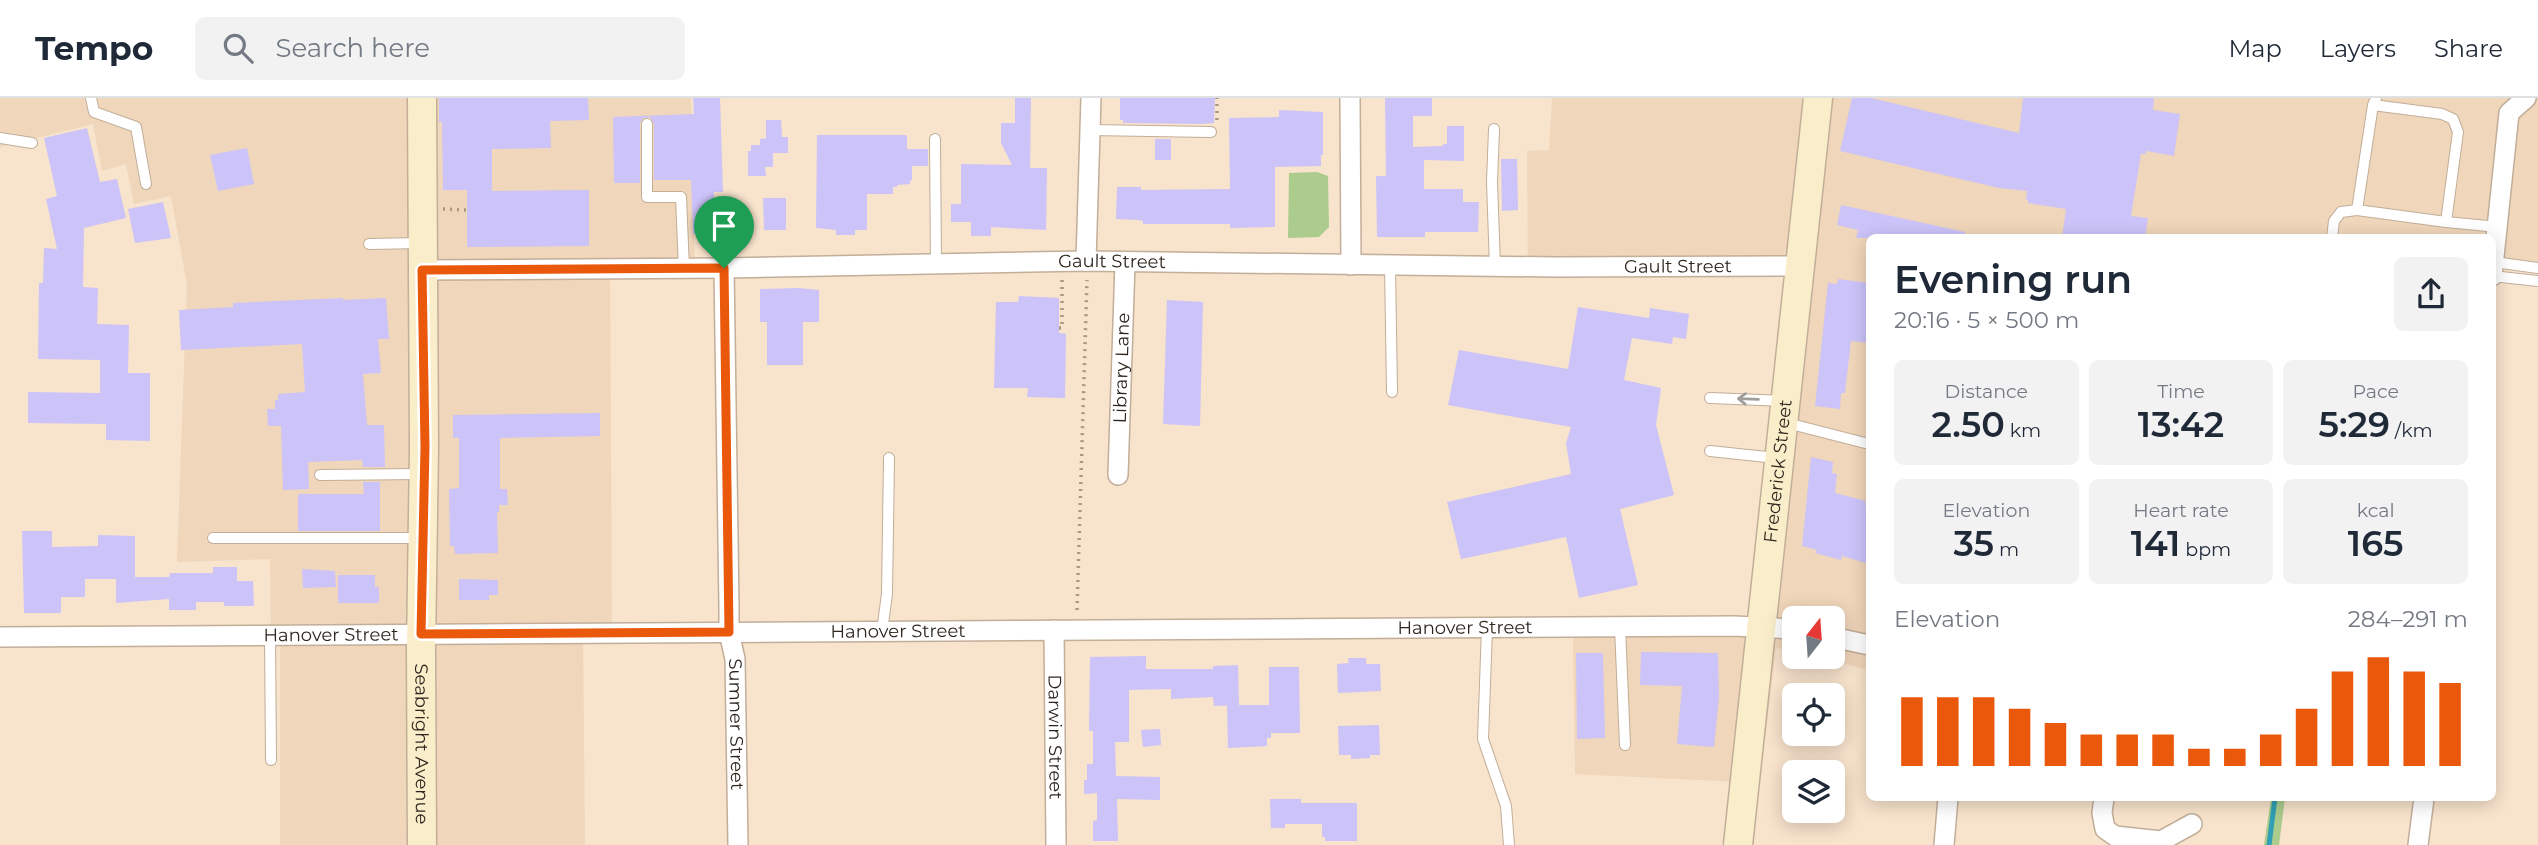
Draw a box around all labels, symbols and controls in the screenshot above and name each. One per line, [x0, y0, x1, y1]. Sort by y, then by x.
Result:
search box [195, 17, 685, 80]
text: Tempo [35, 28, 153, 68]
icon: search [219, 29, 257, 67]
text: Search here [275, 32, 430, 64]
text: Map [2228, 34, 2282, 63]
text: Layers [2320, 34, 2396, 63]
text: Share [2434, 34, 2503, 63]
pin [694, 196, 754, 268]
icon: arrive [705, 207, 743, 245]
street label: Gault Street [1058, 250, 1166, 273]
street label: Gault Street [1624, 255, 1732, 278]
text: Evening run [1894, 256, 2132, 303]
button: share [2394, 257, 2468, 331]
text: 20:16 · 5 × 500 m [1894, 306, 2079, 334]
street label: Library Lane [1109, 312, 1134, 424]
text: Distance [1945, 380, 2028, 403]
text: Time [2157, 380, 2205, 403]
text: Pace [2352, 380, 2399, 403]
one-way arrow [1737, 393, 1760, 406]
street label: Frederick Street [1759, 398, 1797, 544]
text: 2.50 [1932, 403, 2005, 446]
text: 13:42 [2138, 403, 2224, 446]
text: 5:29 [2319, 403, 2390, 446]
text: km [2005, 419, 2041, 442]
text: /km [2390, 419, 2433, 442]
text: Elevation [1942, 499, 2030, 522]
text: Heart rate [2133, 499, 2229, 522]
text: kcal [2357, 499, 2395, 522]
text: 35 [1954, 522, 1994, 565]
text: 141 [2131, 522, 2180, 565]
text: 165 [2348, 522, 2404, 565]
text: m [1994, 538, 2019, 561]
text: bpm [2180, 538, 2231, 561]
text: Elevation [1894, 605, 2000, 633]
text: 284–291 m [2348, 605, 2468, 633]
north arrow [1782, 606, 1844, 668]
map controls [1782, 606, 1845, 823]
street label: Hanover Street [1397, 616, 1533, 639]
street label: Hanover Street [830, 620, 966, 643]
street label: Hanover Street [263, 623, 399, 646]
street label: Sumner Street [724, 658, 748, 790]
street label: Seabright Avenue [410, 663, 433, 825]
street label: Darwin Street [1043, 674, 1067, 800]
button: locate [1782, 683, 1845, 746]
button: layers [1782, 760, 1845, 823]

